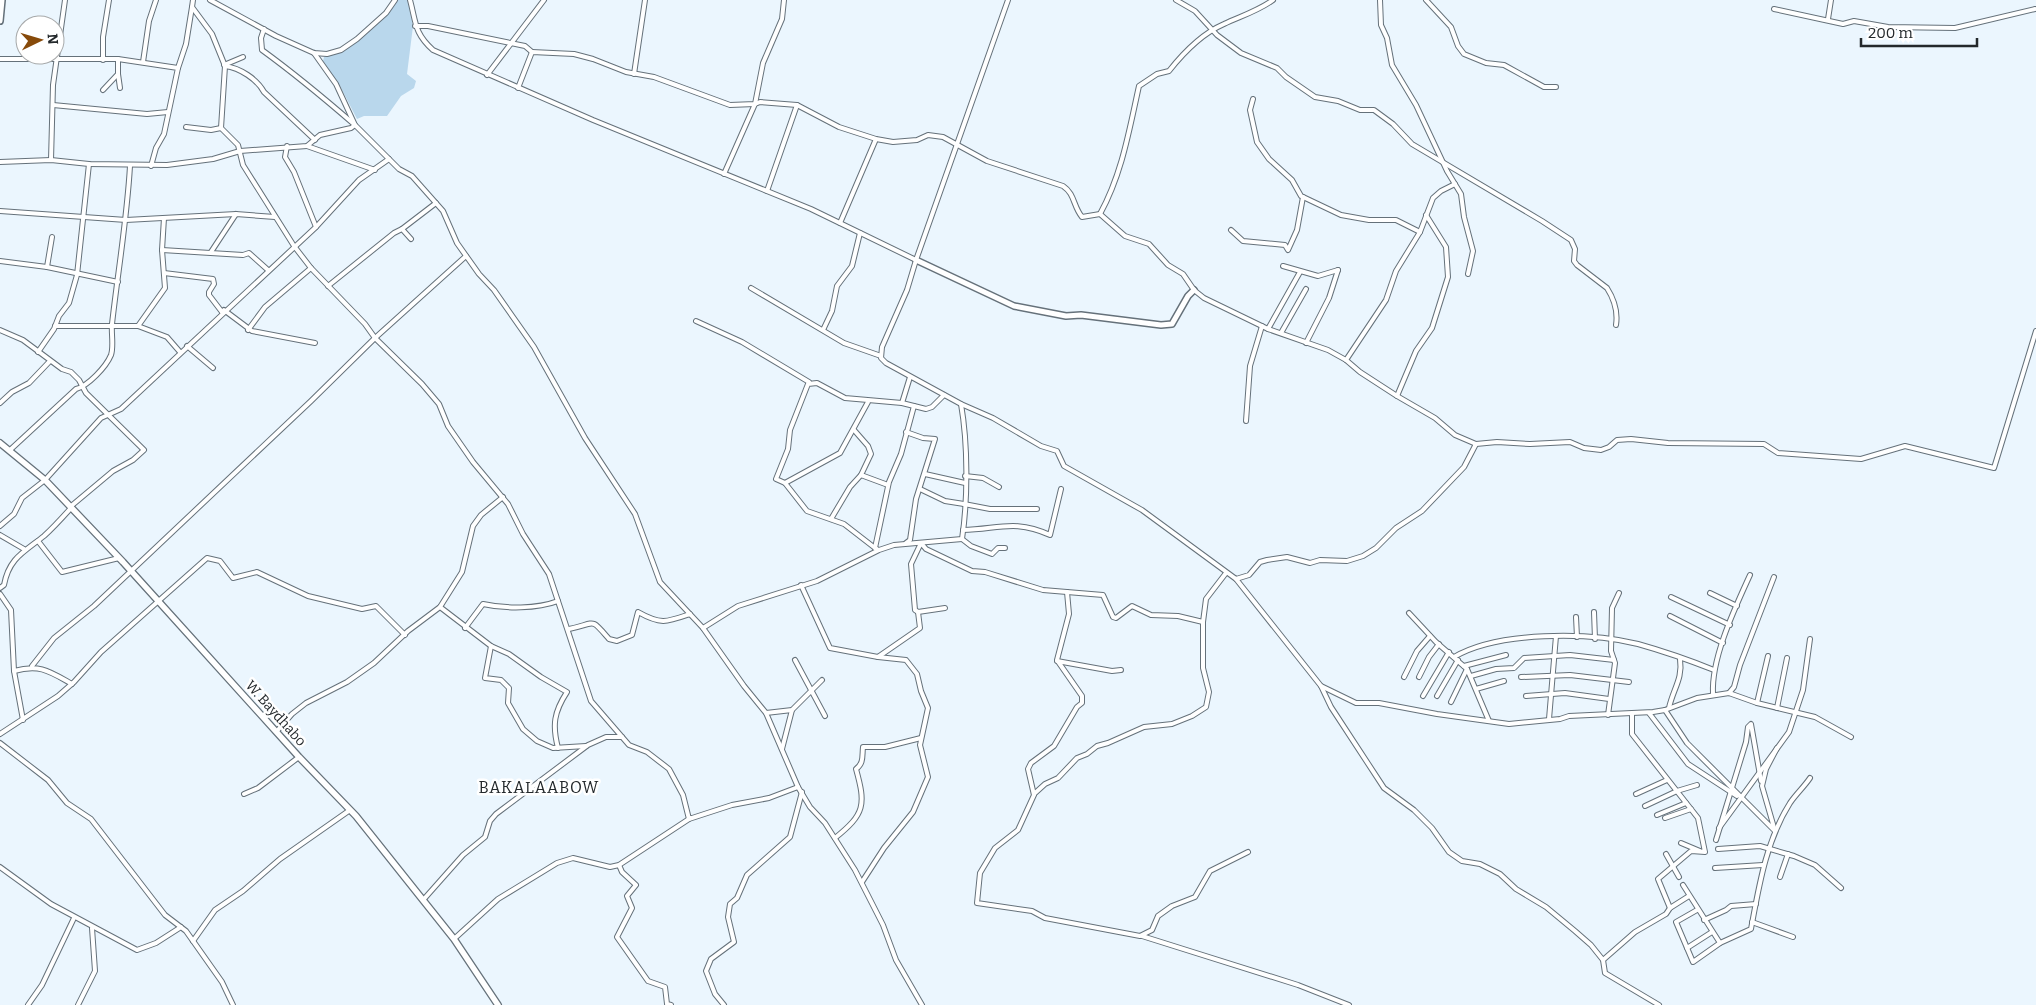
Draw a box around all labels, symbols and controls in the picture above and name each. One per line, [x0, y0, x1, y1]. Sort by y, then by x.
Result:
north arrow [15, 15, 65, 65]
scale bar [1861, 15, 1977, 47]
text: 200 m [1868, 24, 1913, 42]
text: N [44, 33, 61, 45]
street label: W. Baydhabo [242, 677, 310, 750]
district label: BAKALAABOW [479, 778, 599, 797]

